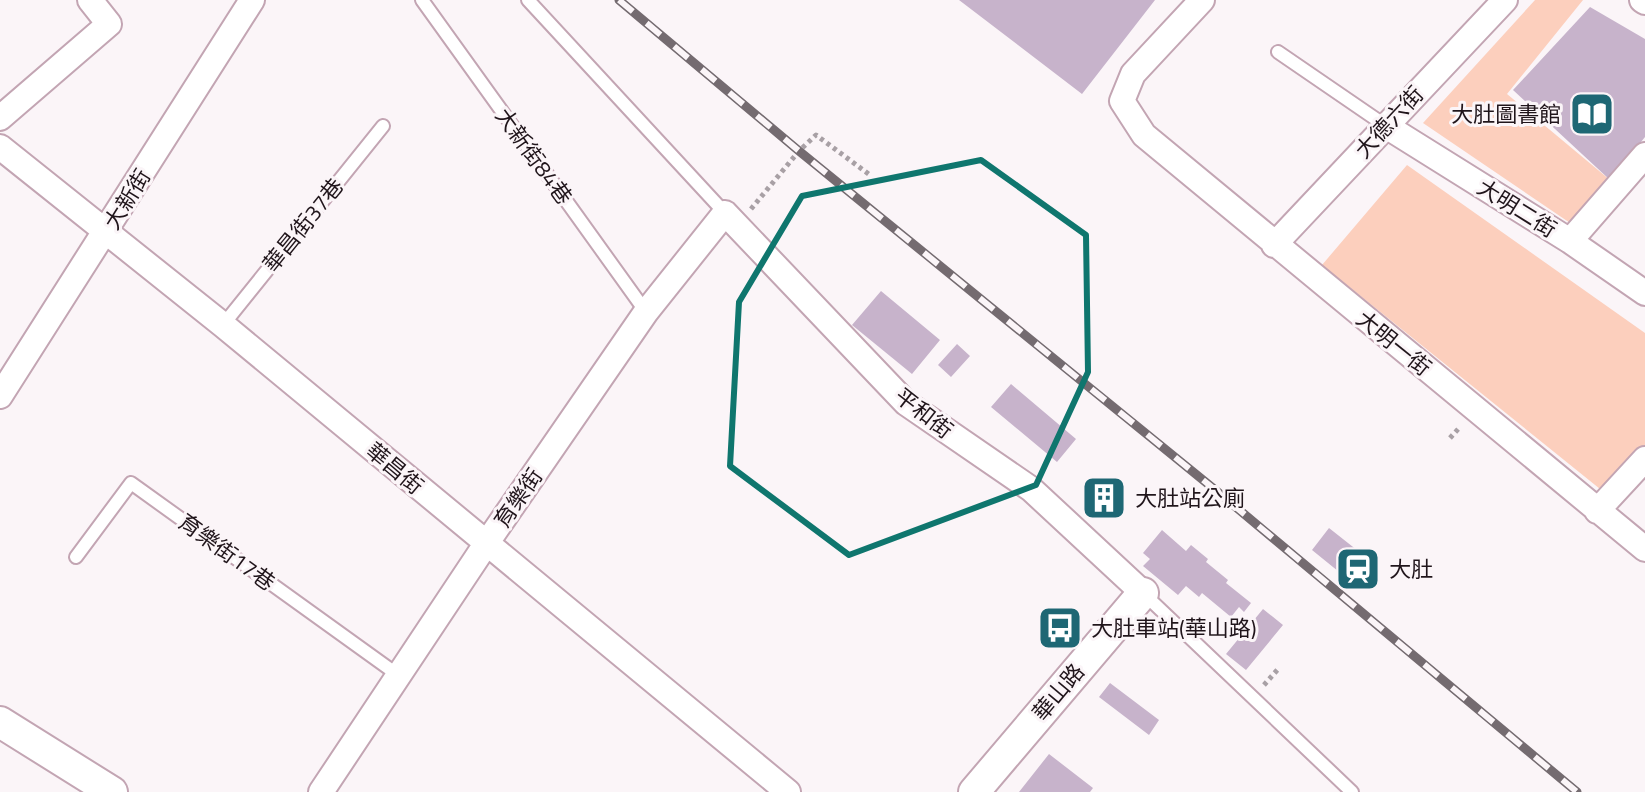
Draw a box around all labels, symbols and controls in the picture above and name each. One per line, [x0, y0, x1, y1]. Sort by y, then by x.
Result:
street label: 大德六街 [1347, 78, 1431, 166]
library icon: 大肚圖書館 [1568, 90, 1616, 138]
place label: 大肚圖書館 [1451, 97, 1561, 131]
street label: 大新街84巷 [487, 100, 581, 212]
street label: 大新街 [95, 162, 159, 236]
street label: 大明二街 [1471, 170, 1563, 246]
street label: 華昌街37巷 [254, 171, 352, 279]
street label: 大明一街 [1349, 302, 1439, 384]
street label: 平和街 [888, 379, 960, 447]
street label: 華昌街 [359, 434, 431, 502]
street label: 育樂街 [485, 461, 551, 535]
building icon: 大肚站公廁 [1080, 474, 1128, 522]
place label: 大肚站公廁 [1135, 481, 1245, 515]
street label: 育樂街17巷 [171, 505, 283, 599]
station icon: 大肚 [1334, 545, 1382, 593]
place label: 大肚 [1389, 552, 1433, 586]
bus stop icon: 大肚車站(華山路) [1036, 604, 1084, 652]
place label: 大肚車站(華山路) [1091, 611, 1257, 645]
street label: 華山路 [1024, 656, 1092, 728]

